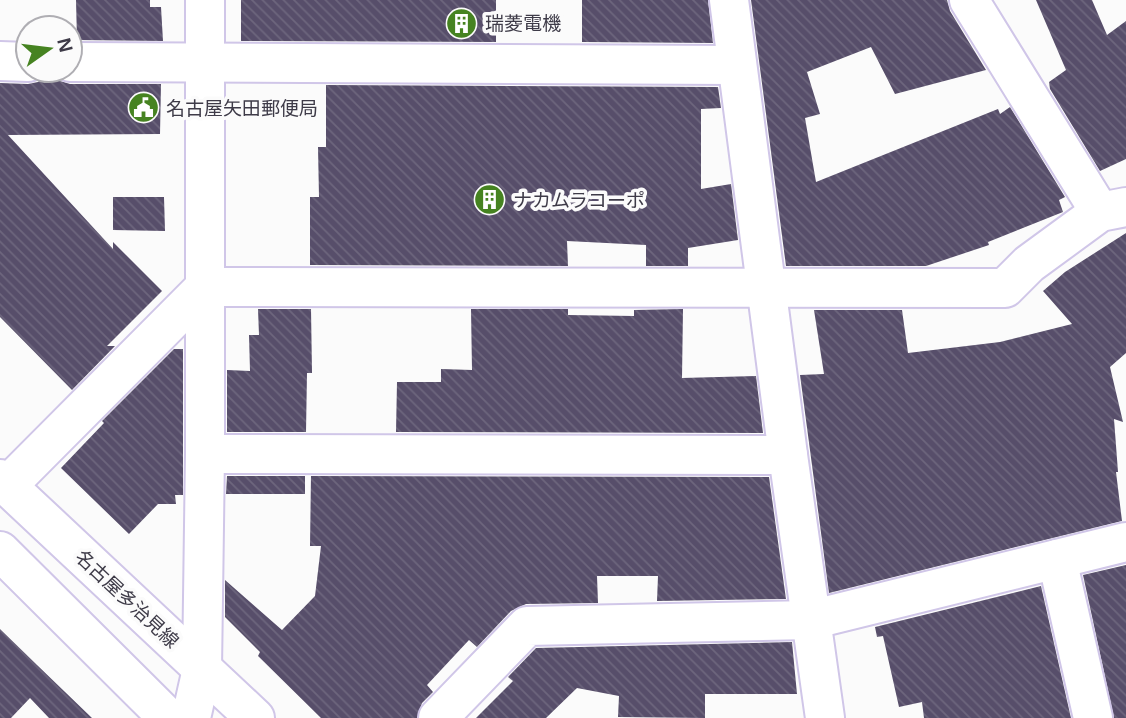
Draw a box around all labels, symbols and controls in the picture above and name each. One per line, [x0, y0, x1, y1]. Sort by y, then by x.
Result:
building icon: 瑞菱電機 [445, 6, 479, 40]
place label: 瑞菱電機 [485, 13, 561, 34]
north arrow [14, 14, 84, 84]
text: N [53, 36, 77, 54]
public building icon: 名古屋矢田郵便局 [126, 91, 160, 125]
place label: 名古屋矢田郵便局 [166, 98, 318, 119]
building icon: ナカムラコーポ [473, 183, 507, 217]
place label: ナカムラコーポ [513, 190, 645, 211]
street label: 名古屋多治見線 [71, 546, 183, 652]

